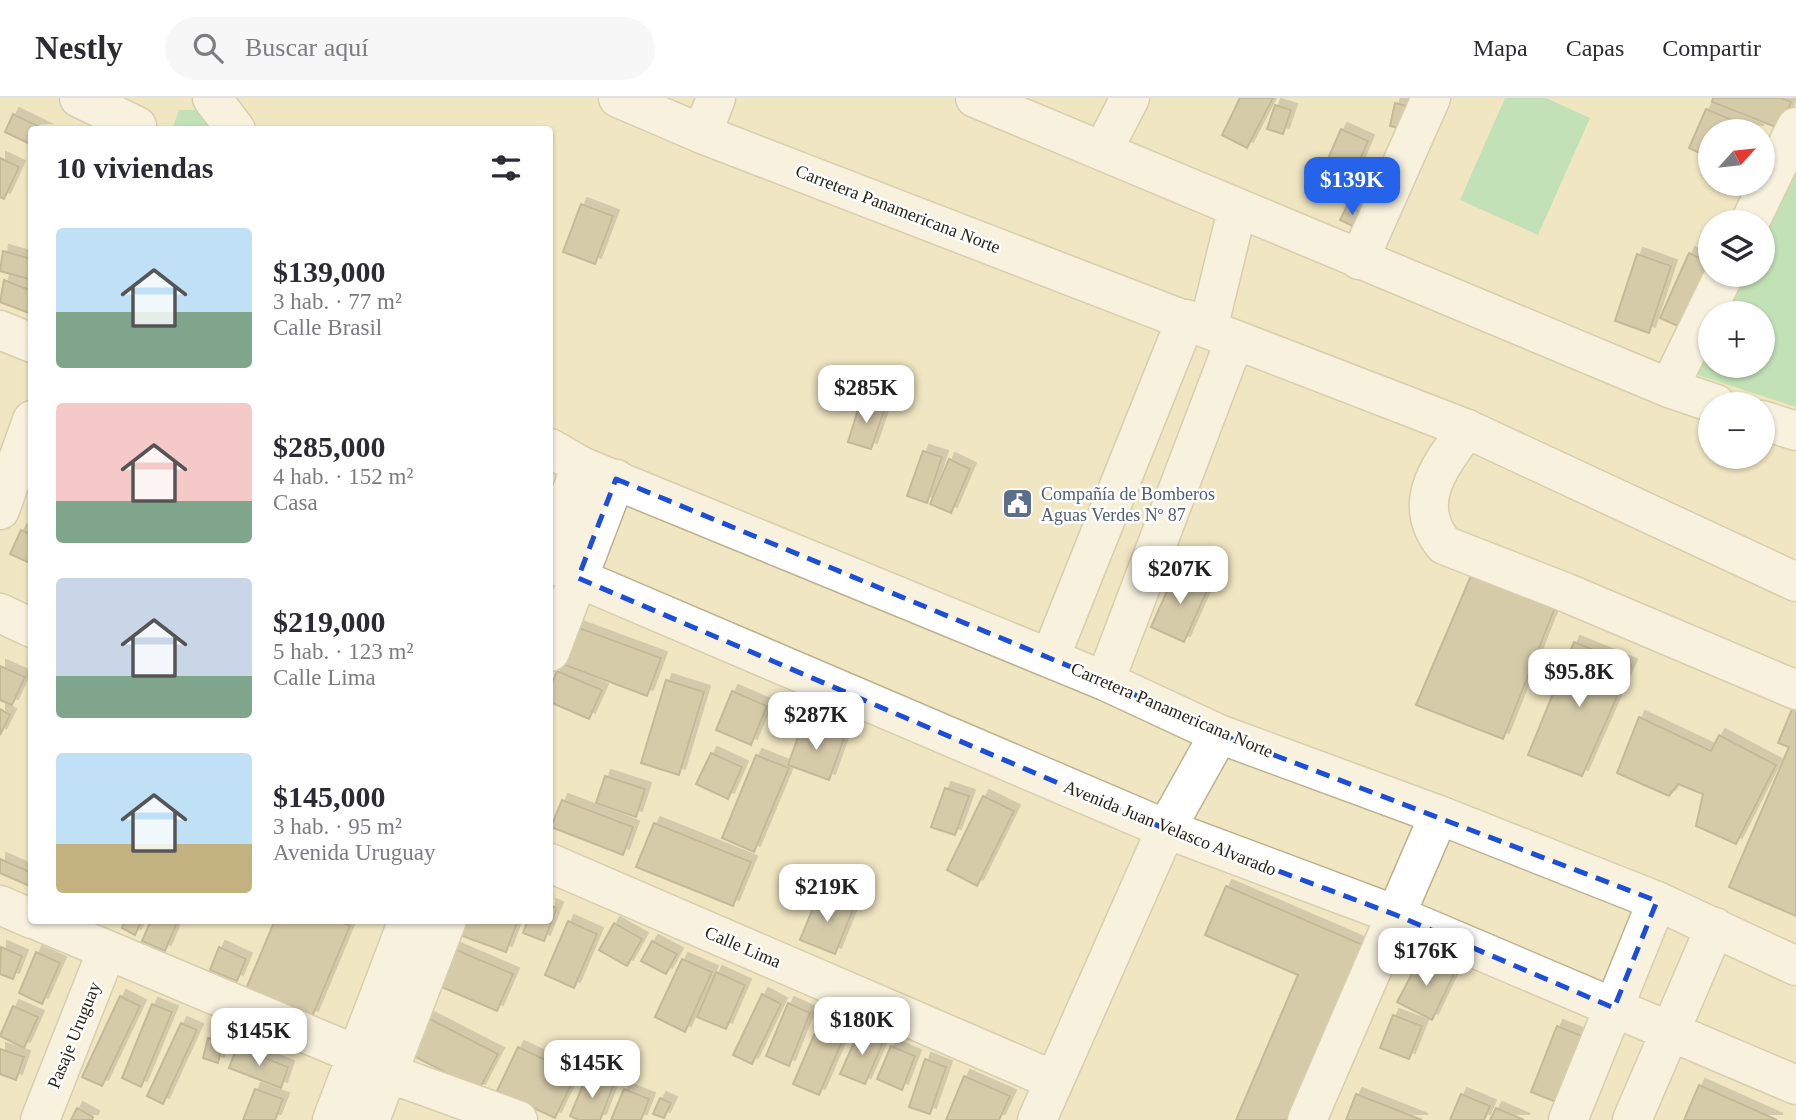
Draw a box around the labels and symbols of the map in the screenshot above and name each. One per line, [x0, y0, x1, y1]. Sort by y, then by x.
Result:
north arrow [1698, 119, 1774, 196]
pin: $139K [1303, 158, 1401, 217]
street label: Carretera Panamericana Norte [793, 161, 1003, 257]
pin: $285K [817, 366, 915, 425]
place label: Compañía de Bomberos Aguas Verdes Nº 87 [1041, 484, 1215, 525]
public building icon: Compañía de Bomberos Aguas Verdes Nº 87 [1001, 487, 1035, 521]
pin: $207K [1131, 546, 1229, 606]
pin: $95.8K [1522, 650, 1636, 709]
street label: Carretera Panamericana Norte [1068, 658, 1276, 762]
pin: $287K [767, 692, 865, 752]
street label: Avenida Juan Velasco Alvarado [1061, 776, 1279, 880]
pin: $219K [778, 864, 876, 924]
street label: Calle Lima [702, 922, 784, 972]
pin: $176K [1377, 928, 1475, 988]
street label: Pasaje Uruguay [43, 979, 105, 1091]
pin: $180K [813, 998, 911, 1057]
pin: $145K [210, 1009, 308, 1068]
pin: $145K [543, 1040, 641, 1100]

